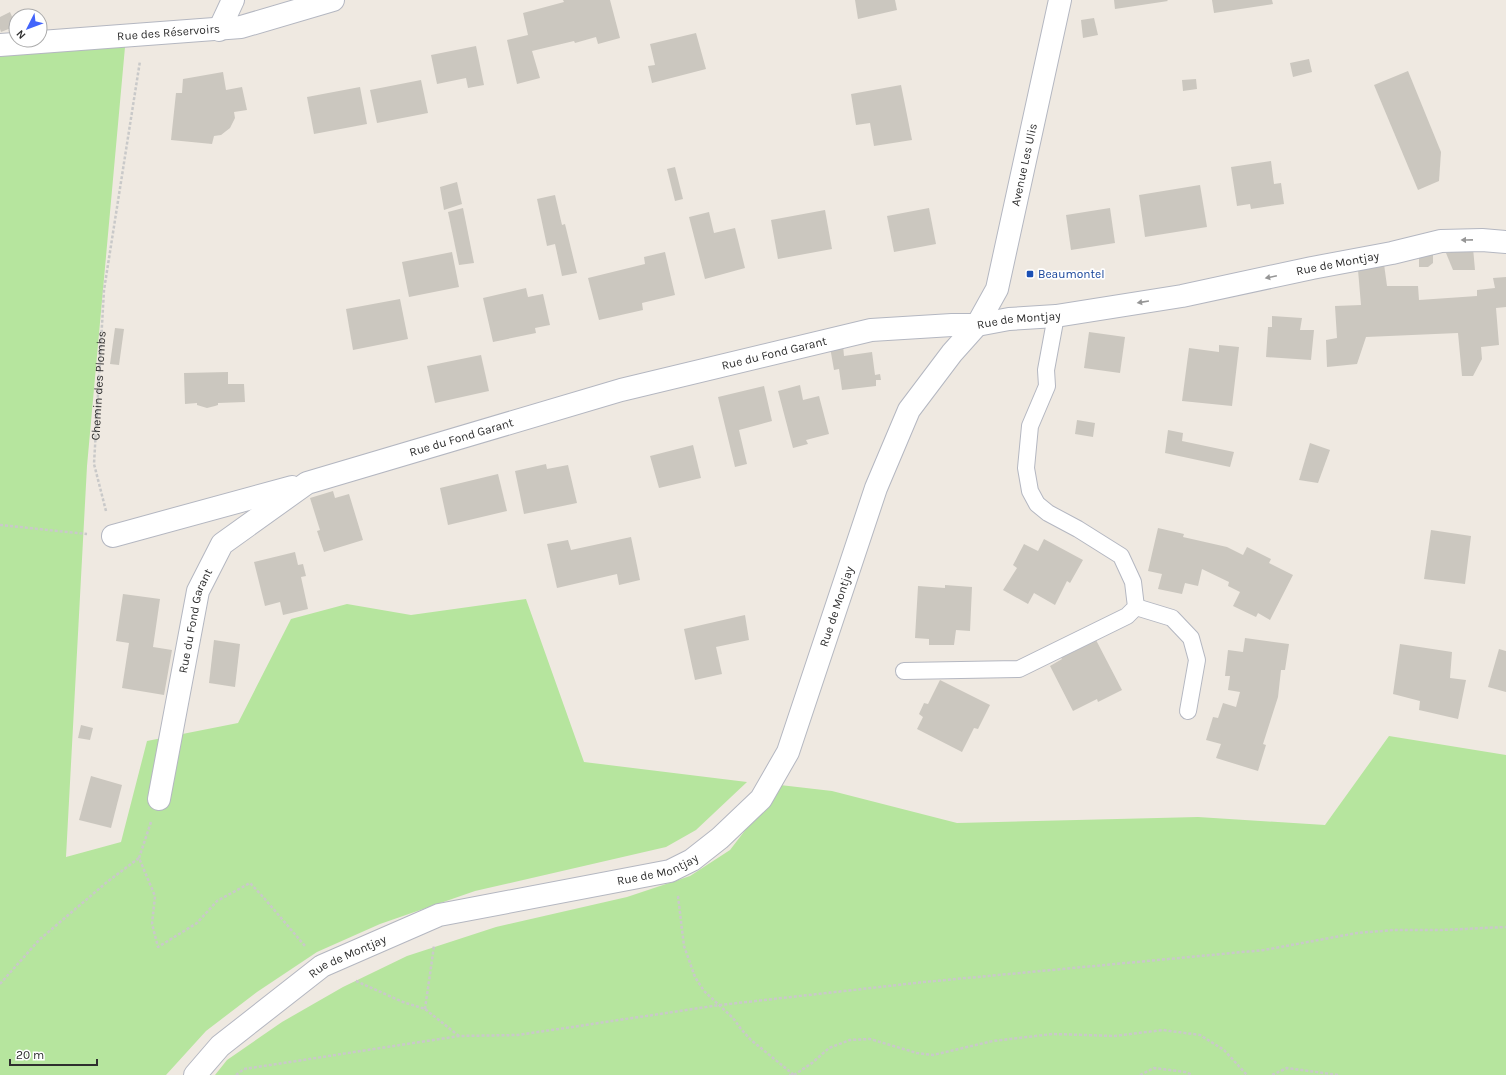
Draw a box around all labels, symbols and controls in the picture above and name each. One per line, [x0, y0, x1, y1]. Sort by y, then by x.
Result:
north arrow [8, 8, 48, 48]
street label: Rue des Réservoirs [116, 22, 221, 43]
text: N [13, 27, 28, 42]
street label: Avenue Les Ulis [1008, 122, 1040, 207]
one-way arrow [1460, 237, 1473, 243]
street label: Rue de Montjay [1295, 248, 1381, 278]
place label: Beaumontel [1038, 267, 1105, 281]
marker: Beaumontel [1025, 269, 1035, 279]
one-way arrow [1265, 274, 1277, 280]
one-way arrow [1137, 299, 1150, 305]
street label: Rue de Montjay [976, 308, 1062, 332]
street label: Chemin des Plombs [88, 331, 109, 441]
street label: Rue du Fond Garant [720, 334, 829, 373]
street label: Rue du Fond Garant [408, 415, 515, 459]
street label: Rue de Montjay [817, 564, 857, 649]
street label: Rue du Fond Garant [176, 566, 215, 674]
street label: Rue de Montjay [616, 851, 701, 888]
street label: Rue de Montjay [306, 932, 389, 981]
scale bar [10, 1041, 97, 1067]
text: 20 m [16, 1048, 44, 1062]

